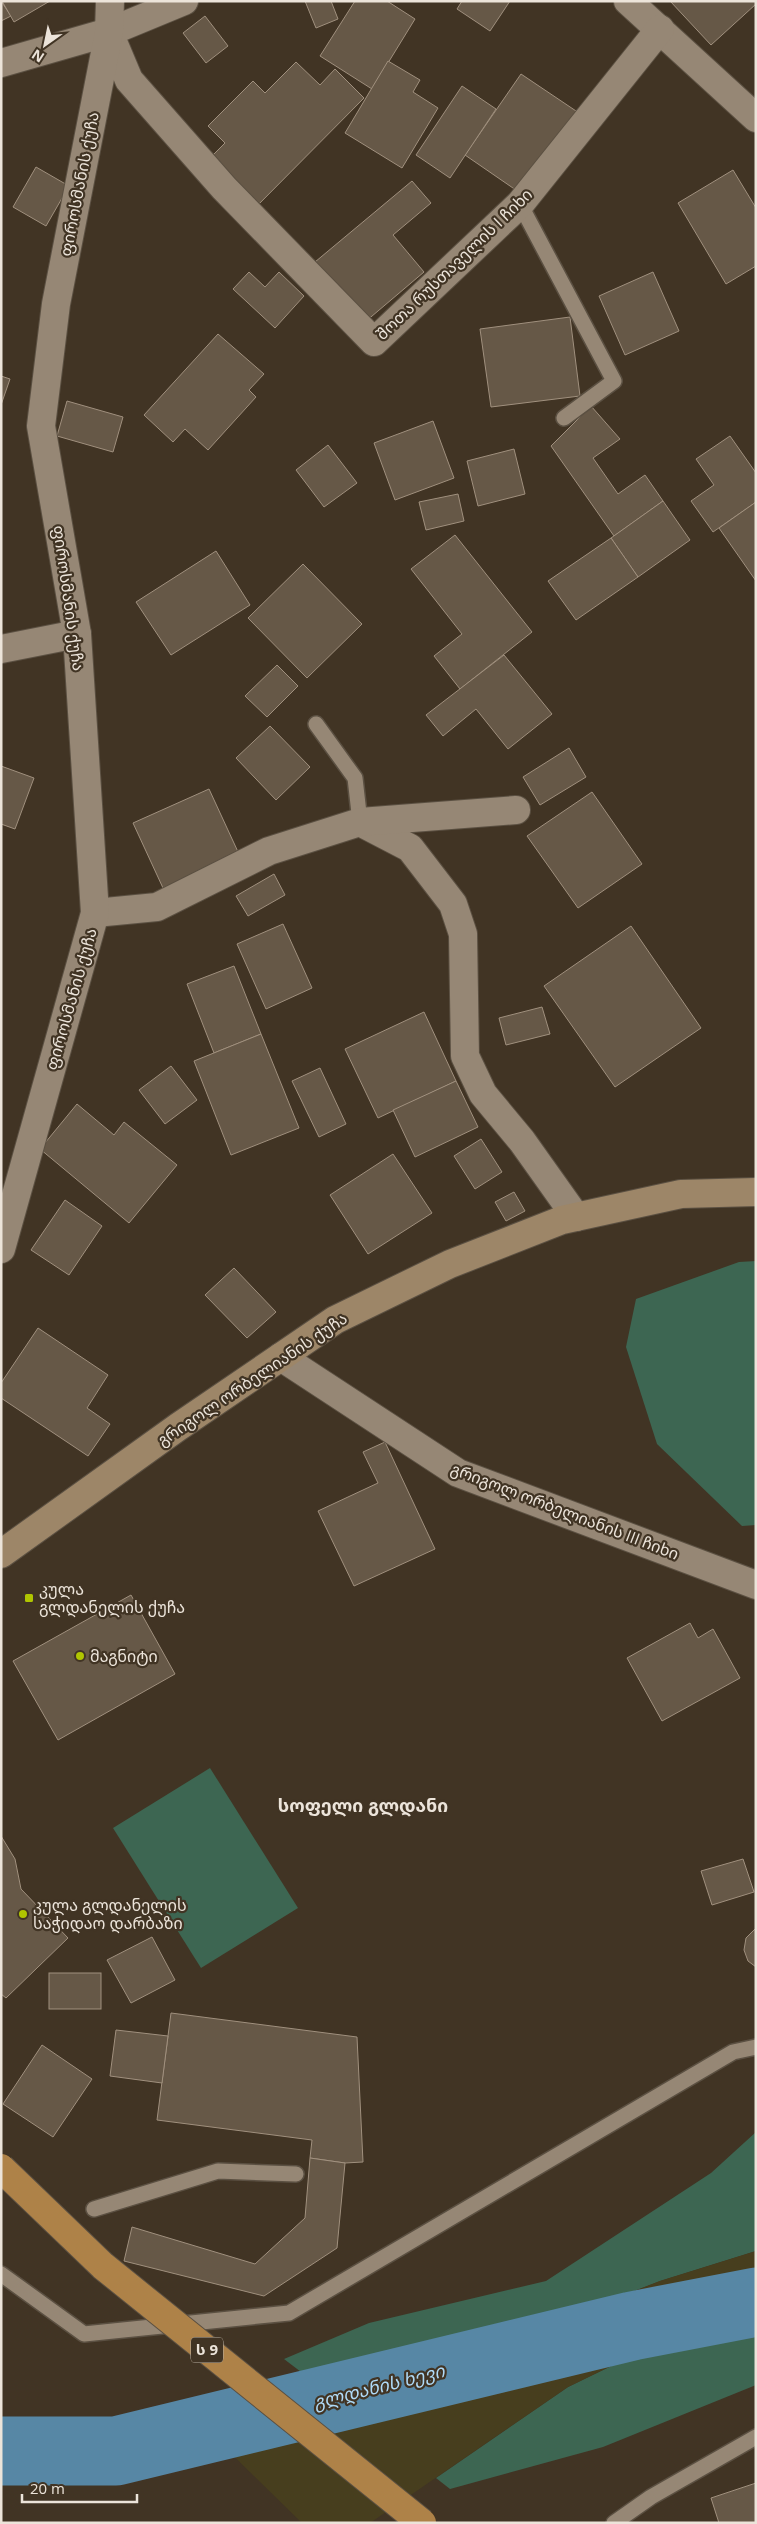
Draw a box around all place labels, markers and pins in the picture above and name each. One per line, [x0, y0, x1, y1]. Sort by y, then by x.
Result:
place label: კულა გლდანელის ქუჩა [39, 1578, 185, 1618]
marker: კულა გლდანელის ქუჩა [23, 1592, 35, 1604]
place label: მაგნიტი [90, 1645, 158, 1667]
marker: მაგნიტი [74, 1650, 86, 1662]
place label: კულა გლდანელის საჭიდაო დარბაზი [33, 1894, 187, 1934]
marker: კულა გლდანელის საჭიდაო დარბაზი [17, 1908, 29, 1920]

